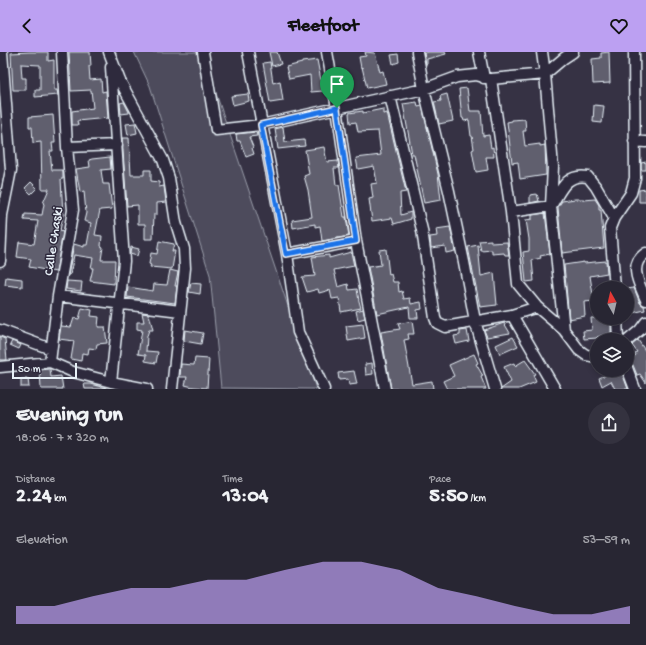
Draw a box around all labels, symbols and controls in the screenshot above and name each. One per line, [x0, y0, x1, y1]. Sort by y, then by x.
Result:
icon: back [16, 15, 38, 37]
icon: heart [608, 15, 630, 37]
text: Fleetfoot [288, 16, 358, 37]
pin [320, 67, 354, 108]
icon: arrive [326, 73, 348, 95]
street label: Calle Chaski [41, 206, 68, 277]
north arrow [590, 281, 634, 325]
map controls [590, 281, 634, 377]
button: layers [590, 333, 634, 377]
scale bar [12, 361, 77, 380]
text: 50 m [18, 364, 40, 376]
button: share [588, 402, 630, 444]
text: Evening run [16, 403, 123, 429]
text: 18:06 · 7 × 320 m [16, 431, 109, 446]
text: Distance [16, 474, 55, 486]
text: Time [223, 474, 243, 486]
text: Pace [429, 474, 451, 486]
text: 2.24 [16, 486, 51, 509]
text: 13:04 [223, 486, 268, 509]
text: 5:50 [429, 486, 468, 509]
text: km [51, 493, 67, 505]
text: /km [468, 493, 486, 505]
text: Elevation [16, 533, 68, 548]
text: 53–59 m [583, 533, 630, 548]

